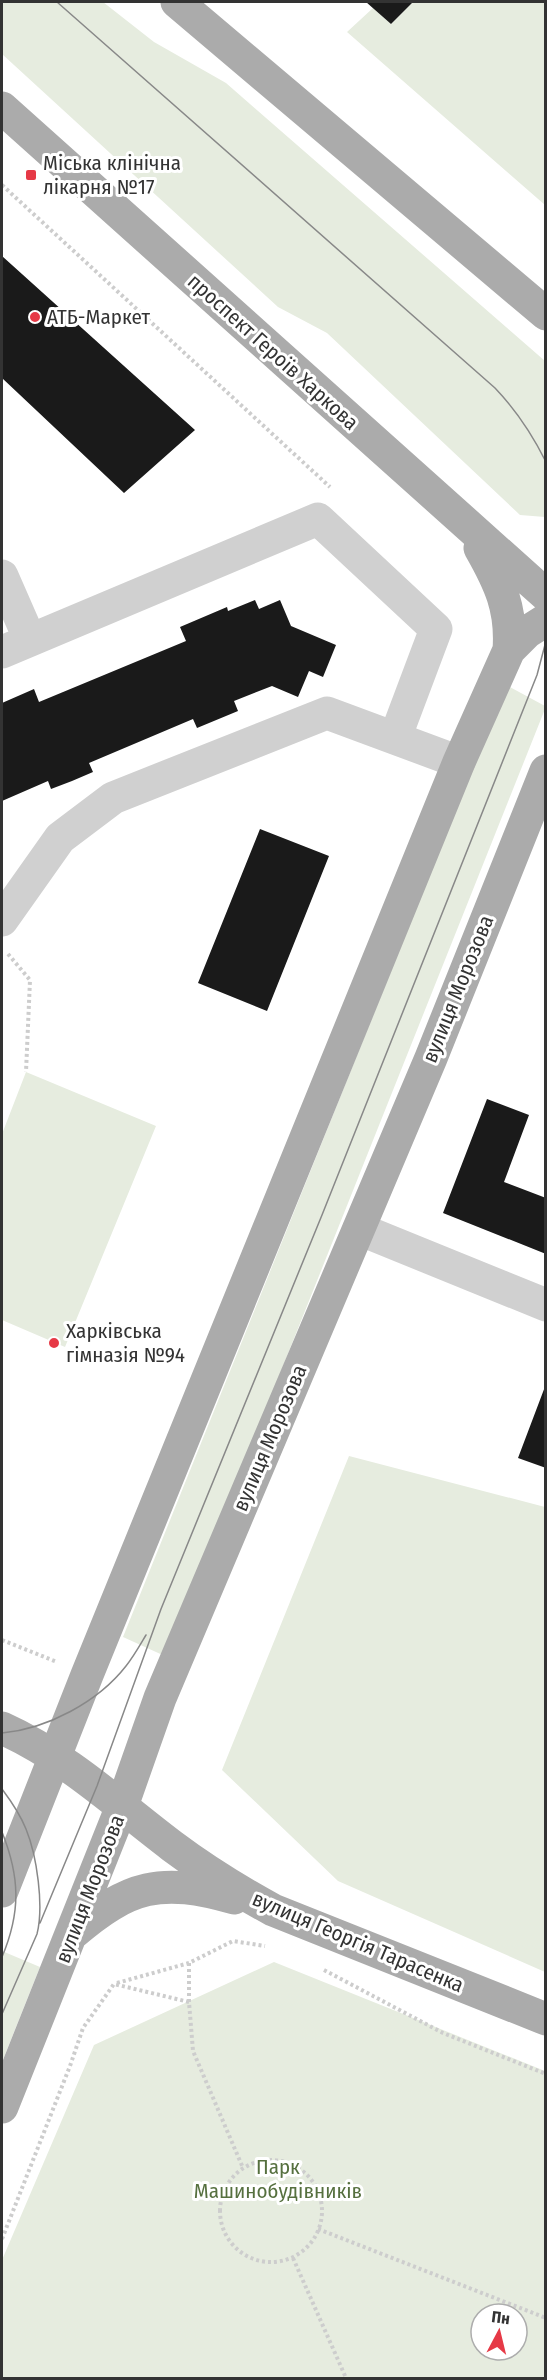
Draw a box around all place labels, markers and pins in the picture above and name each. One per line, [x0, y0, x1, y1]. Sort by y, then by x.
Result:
place label: Міська клінічна лікарня №17 [43, 150, 181, 200]
marker: Міська клінічна лікарня №17 [24, 168, 38, 182]
place label: АТБ-Маркет [47, 304, 150, 330]
marker: АТБ-Маркет [28, 310, 42, 324]
place label: Харківська гімназія №94 [66, 1318, 185, 1368]
marker: Харківська гімназія №94 [47, 1336, 61, 1350]

